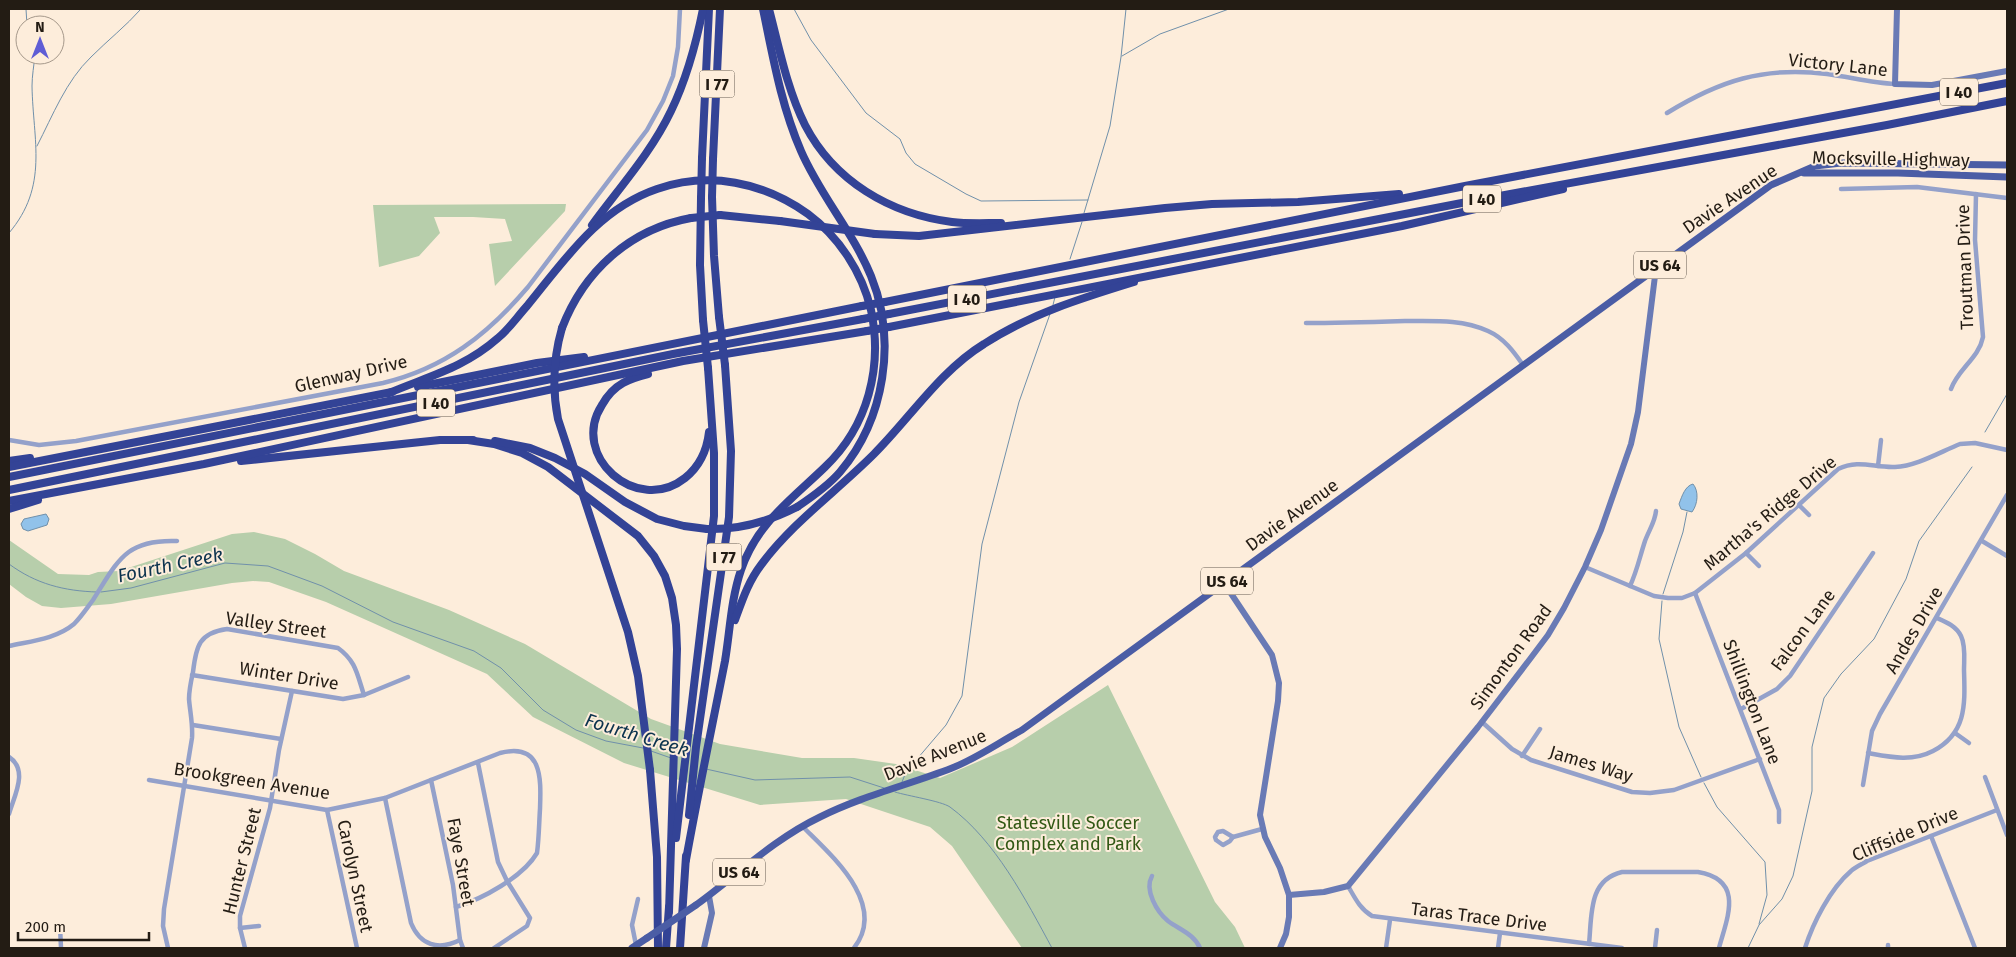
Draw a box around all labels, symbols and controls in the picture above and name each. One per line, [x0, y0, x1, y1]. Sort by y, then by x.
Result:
north arrow [15, 15, 65, 65]
text: N [35, 19, 45, 36]
street label: Victory Lane [1787, 49, 1889, 81]
road number: I 77 [700, 70, 734, 98]
road number: I 40 [1940, 78, 1978, 105]
street label: Mocksville Highway [1812, 147, 1970, 171]
street label: Davie Avenue [1679, 159, 1781, 239]
road number: I 40 [1463, 185, 1501, 212]
street label: Troutman Drive [1952, 204, 1978, 330]
road number: US 64 [1634, 252, 1686, 278]
road number: I 40 [948, 286, 986, 312]
street label: Glenway Drive [293, 350, 409, 398]
road number: I 40 [417, 389, 455, 416]
street label: Martha's Ridge Drive [1699, 451, 1841, 575]
street label: Davie Avenue [1241, 474, 1343, 556]
water label: Fourth Creek [115, 543, 225, 587]
road number: I 77 [706, 544, 742, 570]
road number: US 64 [1201, 568, 1253, 594]
street label: Andes Drive [1880, 583, 1948, 677]
street label: Falcon Lane [1766, 585, 1840, 675]
street label: Simonton Road [1465, 600, 1557, 714]
street label: Valley Street [224, 607, 328, 643]
street label: Shillington Lane [1718, 636, 1786, 768]
street label: Winter Drive [238, 657, 340, 695]
water label: Fourth Creek [582, 708, 692, 762]
street label: Davie Avenue [880, 724, 990, 786]
street label: James Way [1546, 741, 1636, 787]
street label: Brookgreen Avenue [172, 758, 332, 804]
street label: Cliffside Drive [1849, 802, 1961, 866]
street label: Hunter Street [218, 805, 266, 917]
park label: Statesville Soccer Complex and Park [995, 812, 1142, 855]
street label: Faye Street [442, 816, 480, 908]
street label: Carolyn Street [332, 818, 378, 935]
road number: US 64 [713, 859, 765, 886]
street label: Taras Trace Drive [1410, 898, 1548, 936]
scale bar [18, 910, 149, 942]
text: 200 m [25, 918, 66, 936]

